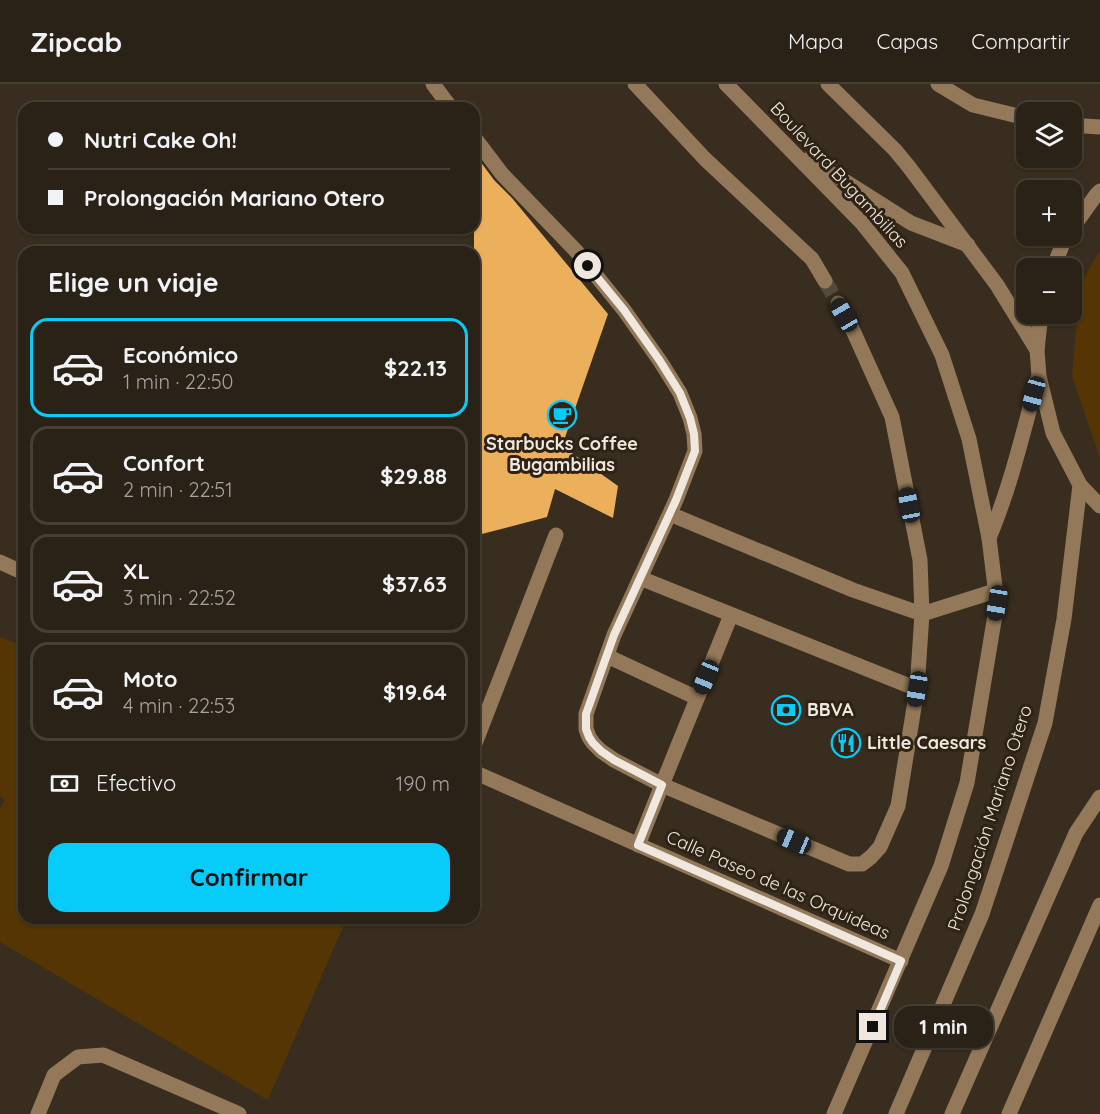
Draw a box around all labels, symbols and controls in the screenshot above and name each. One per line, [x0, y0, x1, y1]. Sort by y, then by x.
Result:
text: Zipcab [30, 24, 122, 59]
text: Mapa [788, 28, 843, 54]
text: Capas [876, 28, 938, 54]
text: Compartir [971, 28, 1070, 54]
street label: Boulevard Bugambilias [765, 97, 913, 253]
map controls [1016, 102, 1082, 324]
button: layers [1016, 102, 1082, 168]
text: Nutri Cake Oh! [84, 126, 237, 154]
button: + [1016, 180, 1082, 246]
text: Prolongación Mariano Otero [84, 184, 385, 212]
route start [574, 252, 601, 279]
button: − [1016, 258, 1082, 324]
text: Elige un viaje [48, 265, 219, 299]
car [827, 295, 861, 335]
icon: car [51, 341, 105, 395]
text: Económico [123, 341, 238, 369]
text: $22.13 [384, 354, 447, 382]
text: 1 min · 22:50 [123, 369, 233, 394]
car [1021, 374, 1047, 414]
cafe icon: Starbucks Coffee Bugambilias [546, 399, 578, 431]
place label: Starbucks Coffee Bugambilias [486, 432, 638, 476]
icon: car [51, 449, 105, 503]
text: Confort [123, 449, 205, 477]
text: $29.88 [380, 462, 447, 490]
text: 2 min · 22:51 [123, 477, 233, 502]
car [897, 486, 921, 524]
icon: car [51, 557, 105, 611]
text: XL [123, 557, 150, 585]
text: $37.63 [382, 570, 447, 598]
car [985, 584, 1009, 622]
text: 3 min · 22:52 [123, 585, 236, 610]
car [691, 657, 721, 697]
icon: car [51, 665, 105, 719]
text: Moto [123, 665, 177, 693]
car [905, 670, 929, 708]
text: $19.64 [383, 678, 447, 706]
text: 4 min · 22:53 [123, 693, 235, 718]
bank icon: BBVA [770, 694, 802, 726]
place label: BBVA [807, 698, 854, 721]
street label: Prolongación Mariano Otero [942, 702, 1037, 934]
restaurant icon: Little Caesars [830, 727, 862, 759]
place label: Little Caesars [867, 731, 987, 754]
icon: cash [48, 767, 81, 800]
text: Efectivo [96, 769, 176, 797]
text: 190 m [396, 771, 450, 796]
street label: Calle Paseo de las Orquideas [663, 825, 893, 944]
car [774, 826, 814, 856]
button: Confirmar [48, 843, 450, 912]
callout: 1 min [894, 1006, 993, 1048]
route end [859, 1013, 886, 1040]
text: 1 min [919, 1014, 968, 1039]

